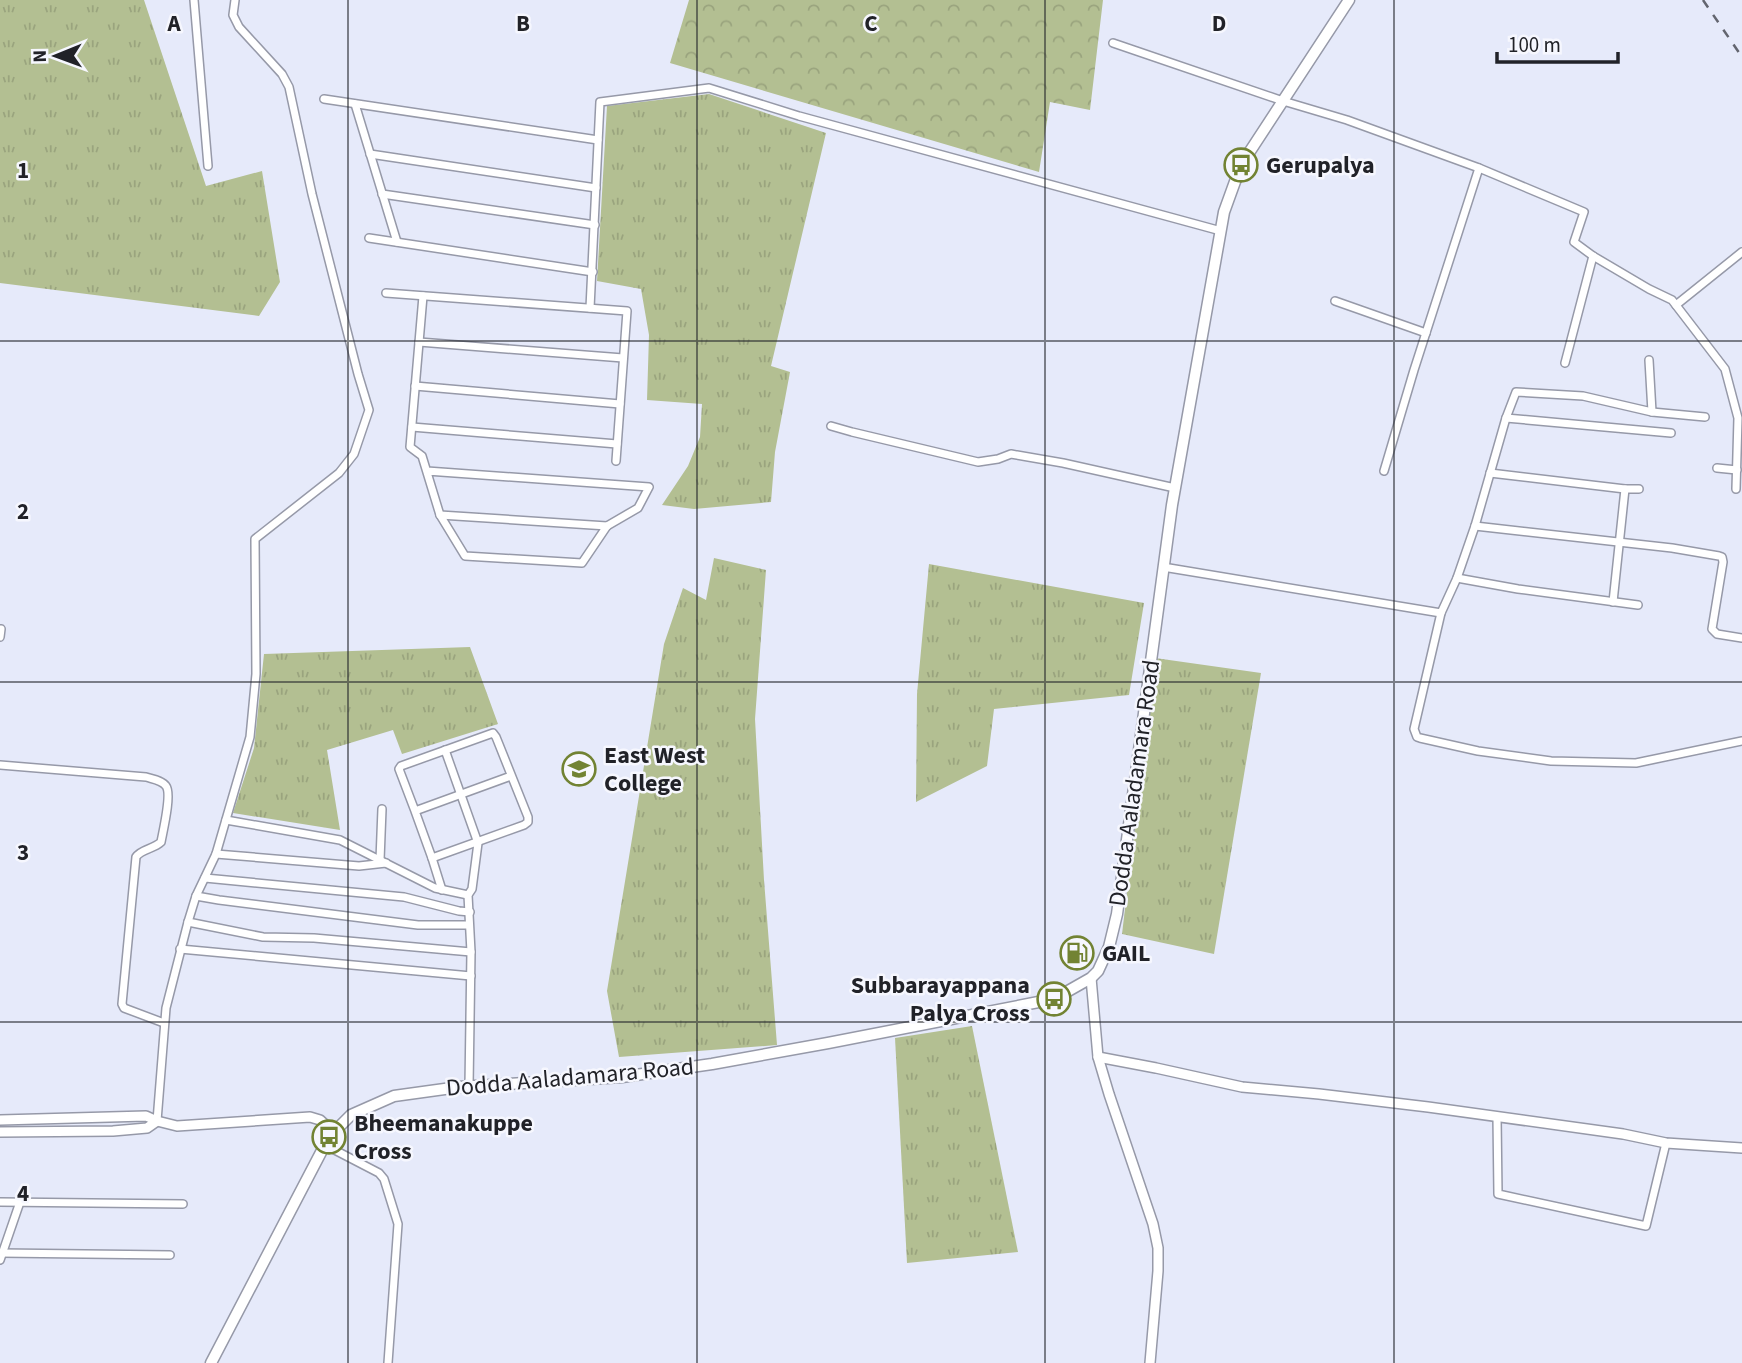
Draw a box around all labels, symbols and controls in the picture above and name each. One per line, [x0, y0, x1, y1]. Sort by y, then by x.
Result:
text: A [166, 7, 181, 40]
text: B [516, 7, 530, 40]
text: C [864, 7, 878, 40]
text: D [1212, 7, 1226, 40]
north arrow [21, 21, 91, 91]
scale bar [1497, 21, 1618, 65]
text: 100 m [1508, 30, 1561, 60]
text: N [27, 50, 54, 63]
bus stop icon: Gerupalya [1222, 146, 1260, 184]
place label: Gerupalya [1266, 148, 1375, 183]
text: 1 [17, 154, 29, 187]
text: 2 [17, 495, 29, 528]
street label: Dodda Aaladamara Road [1100, 657, 1169, 909]
place label: East West College [604, 738, 705, 801]
school or university icon: East West College [560, 750, 598, 788]
text: 3 [17, 836, 29, 869]
fuel station icon: GAIL [1058, 934, 1096, 972]
place label: GAIL [1102, 936, 1151, 971]
place label: Subbarayappana Palya Cross [851, 968, 1030, 1031]
bus stop icon: Subbarayappana Palya Cross [1035, 980, 1073, 1018]
street label: Dodda Aaladamara Road [445, 1049, 695, 1106]
place label: Bheemanakuppe Cross [354, 1106, 533, 1169]
bus stop icon: Bheemanakuppe Cross [310, 1118, 348, 1156]
text: 4 [17, 1177, 29, 1210]

